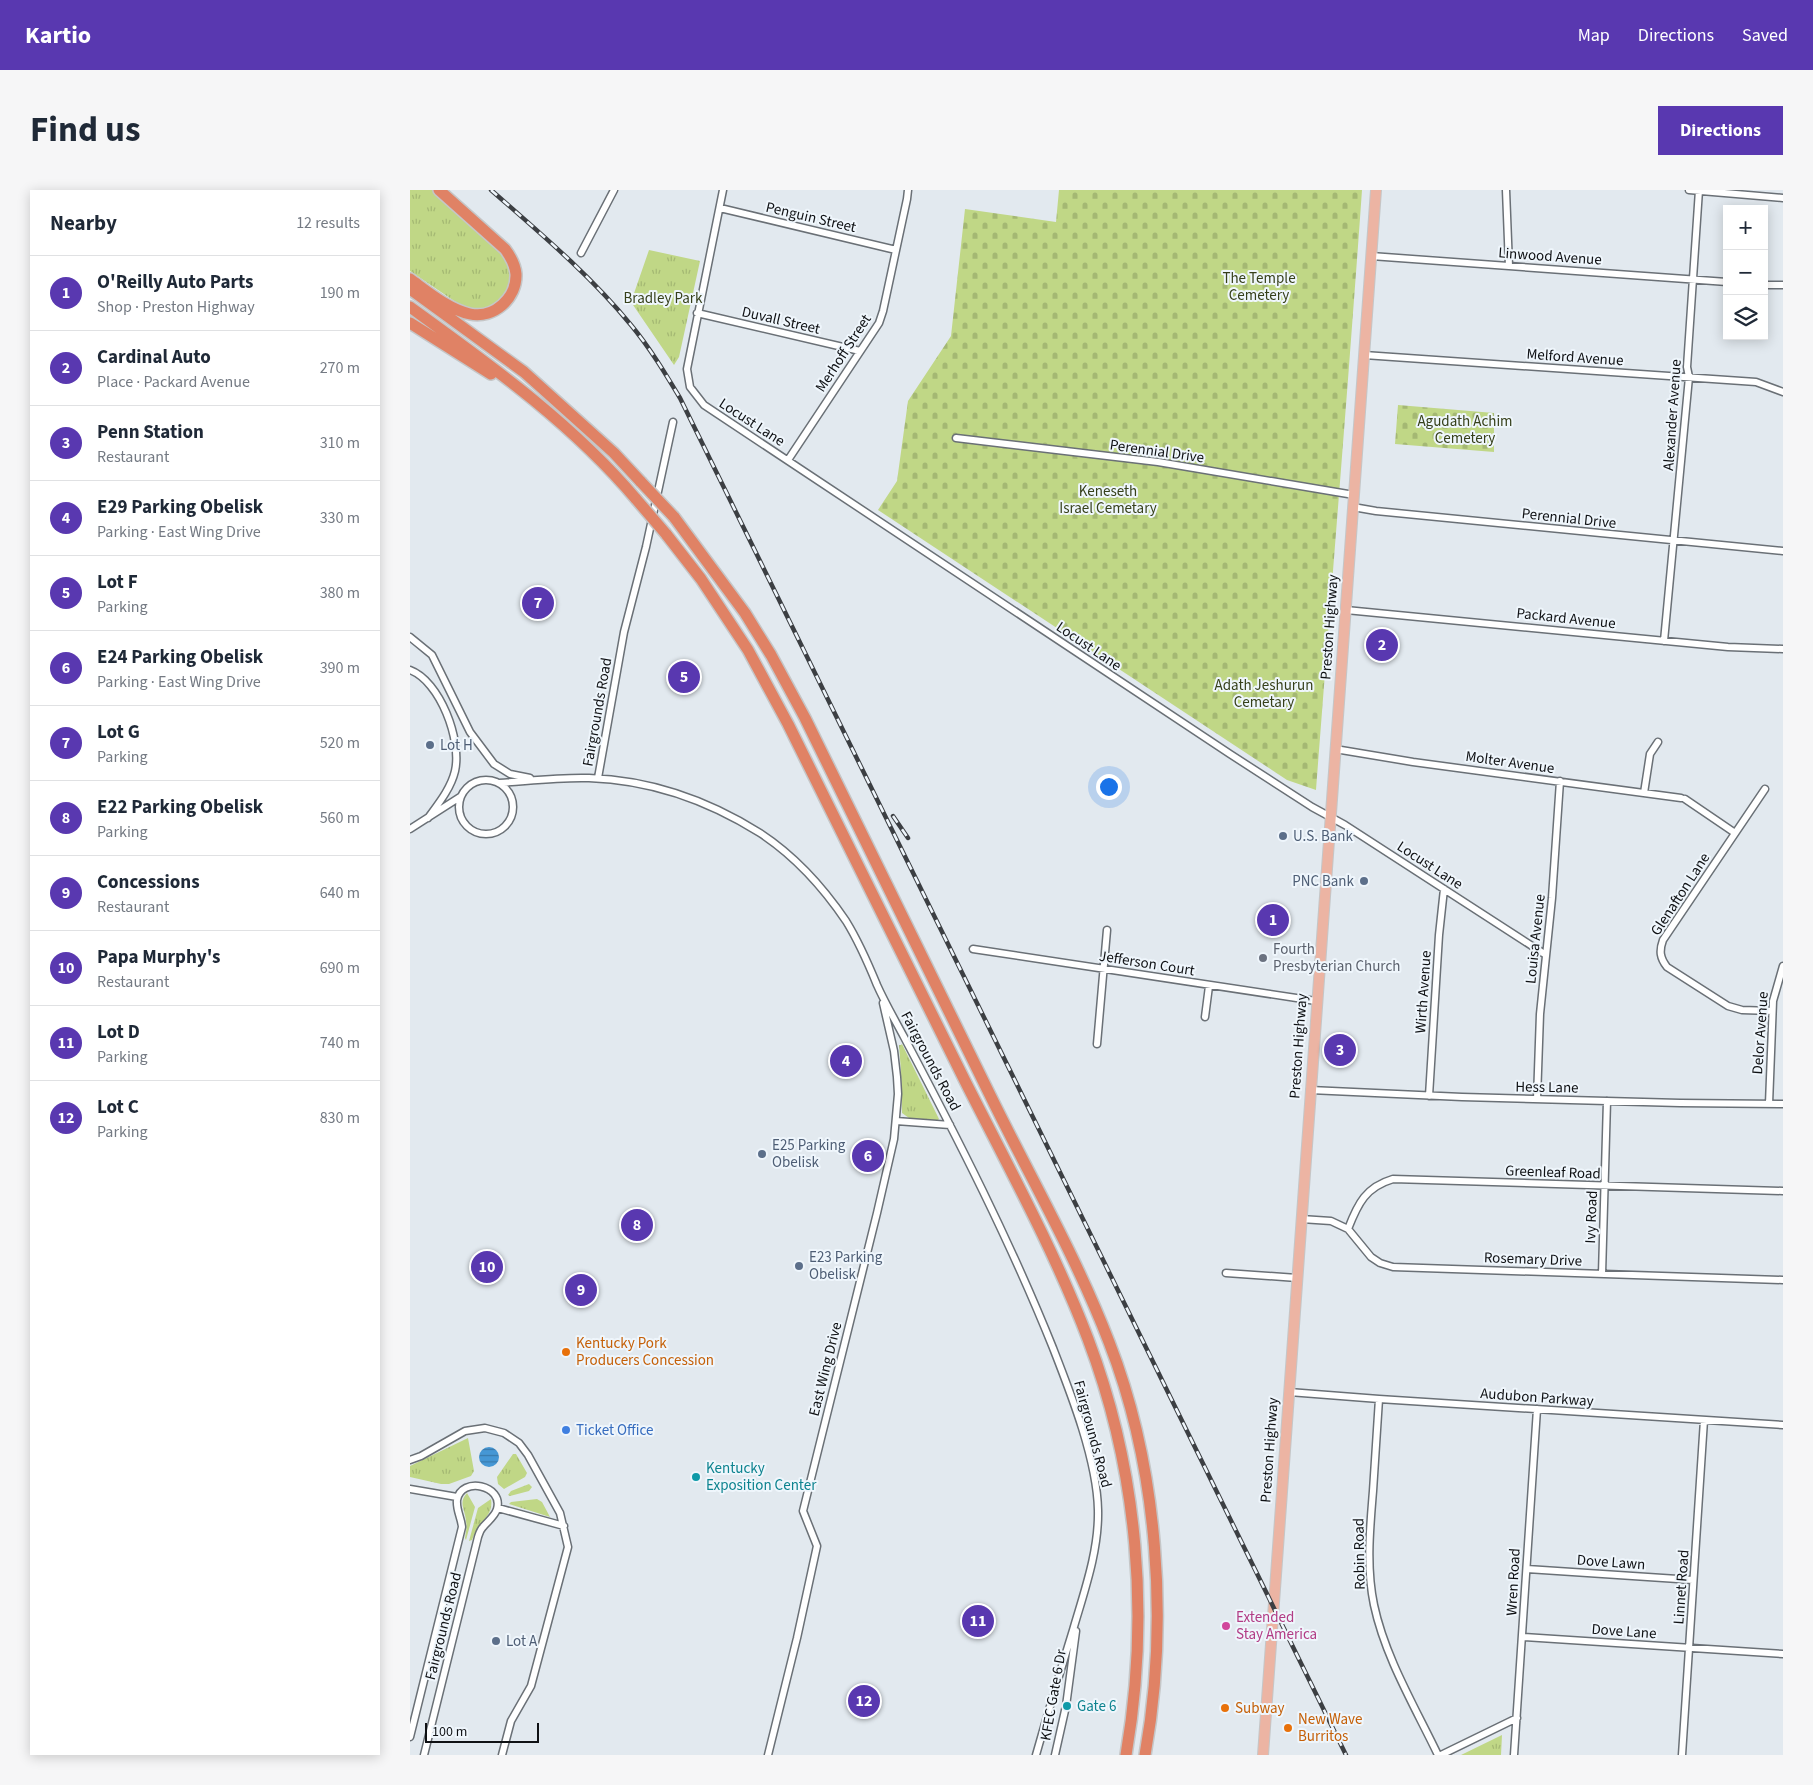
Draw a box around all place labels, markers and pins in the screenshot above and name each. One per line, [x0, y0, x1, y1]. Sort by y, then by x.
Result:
pin: 7 [522, 584, 554, 622]
pin: 2 [1366, 626, 1398, 664]
pin: 5 [668, 658, 700, 696]
place label: Lot H [440, 735, 473, 756]
marker: Lot H [424, 739, 436, 751]
place label: U.S. Bank [1293, 826, 1353, 847]
marker: U.S. Bank [1277, 830, 1289, 842]
place label: PNC Bank [1292, 871, 1355, 892]
marker: PNC Bank [1358, 875, 1370, 887]
pin: 1 [1257, 901, 1289, 939]
place label: Fourth Presbyterian Church [1273, 939, 1400, 977]
marker: Fourth Presbyterian Church [1257, 952, 1269, 964]
pin: 3 [1324, 1031, 1356, 1069]
pin: 4 [830, 1042, 862, 1080]
place label: E25 Parking Obelisk [772, 1135, 846, 1173]
pin: 6 [852, 1137, 884, 1175]
marker: E25 Parking Obelisk [756, 1148, 768, 1160]
pin: 8 [621, 1206, 653, 1244]
place label: E23 Parking Obelisk [809, 1247, 883, 1285]
pin: 10 [471, 1248, 503, 1286]
marker: E23 Parking Obelisk [793, 1260, 805, 1272]
pin: 9 [565, 1271, 597, 1309]
place label: Kentucky Pork Producers Concession [576, 1333, 714, 1371]
marker: Kentucky Pork Producers Concession [560, 1346, 572, 1358]
place label: Ticket Office [576, 1420, 653, 1441]
marker: Ticket Office [560, 1424, 572, 1436]
place label: Kentucky Exposition Center [706, 1458, 817, 1496]
marker: Kentucky Exposition Center [690, 1471, 702, 1483]
pin: 11 [962, 1602, 994, 1640]
place label: Extended Stay America [1236, 1607, 1317, 1645]
marker: Extended Stay America [1220, 1620, 1232, 1632]
place label: Lot A [506, 1631, 538, 1652]
marker: Lot A [490, 1635, 502, 1647]
pin: 12 [848, 1682, 880, 1720]
place label: Gate 6 [1077, 1696, 1116, 1717]
place label: Subway [1235, 1698, 1285, 1719]
marker: Gate 6 [1061, 1700, 1073, 1712]
marker: Subway [1219, 1702, 1231, 1714]
place label: New Wave Burritos [1298, 1709, 1363, 1747]
marker: New Wave Burritos [1282, 1722, 1294, 1734]

